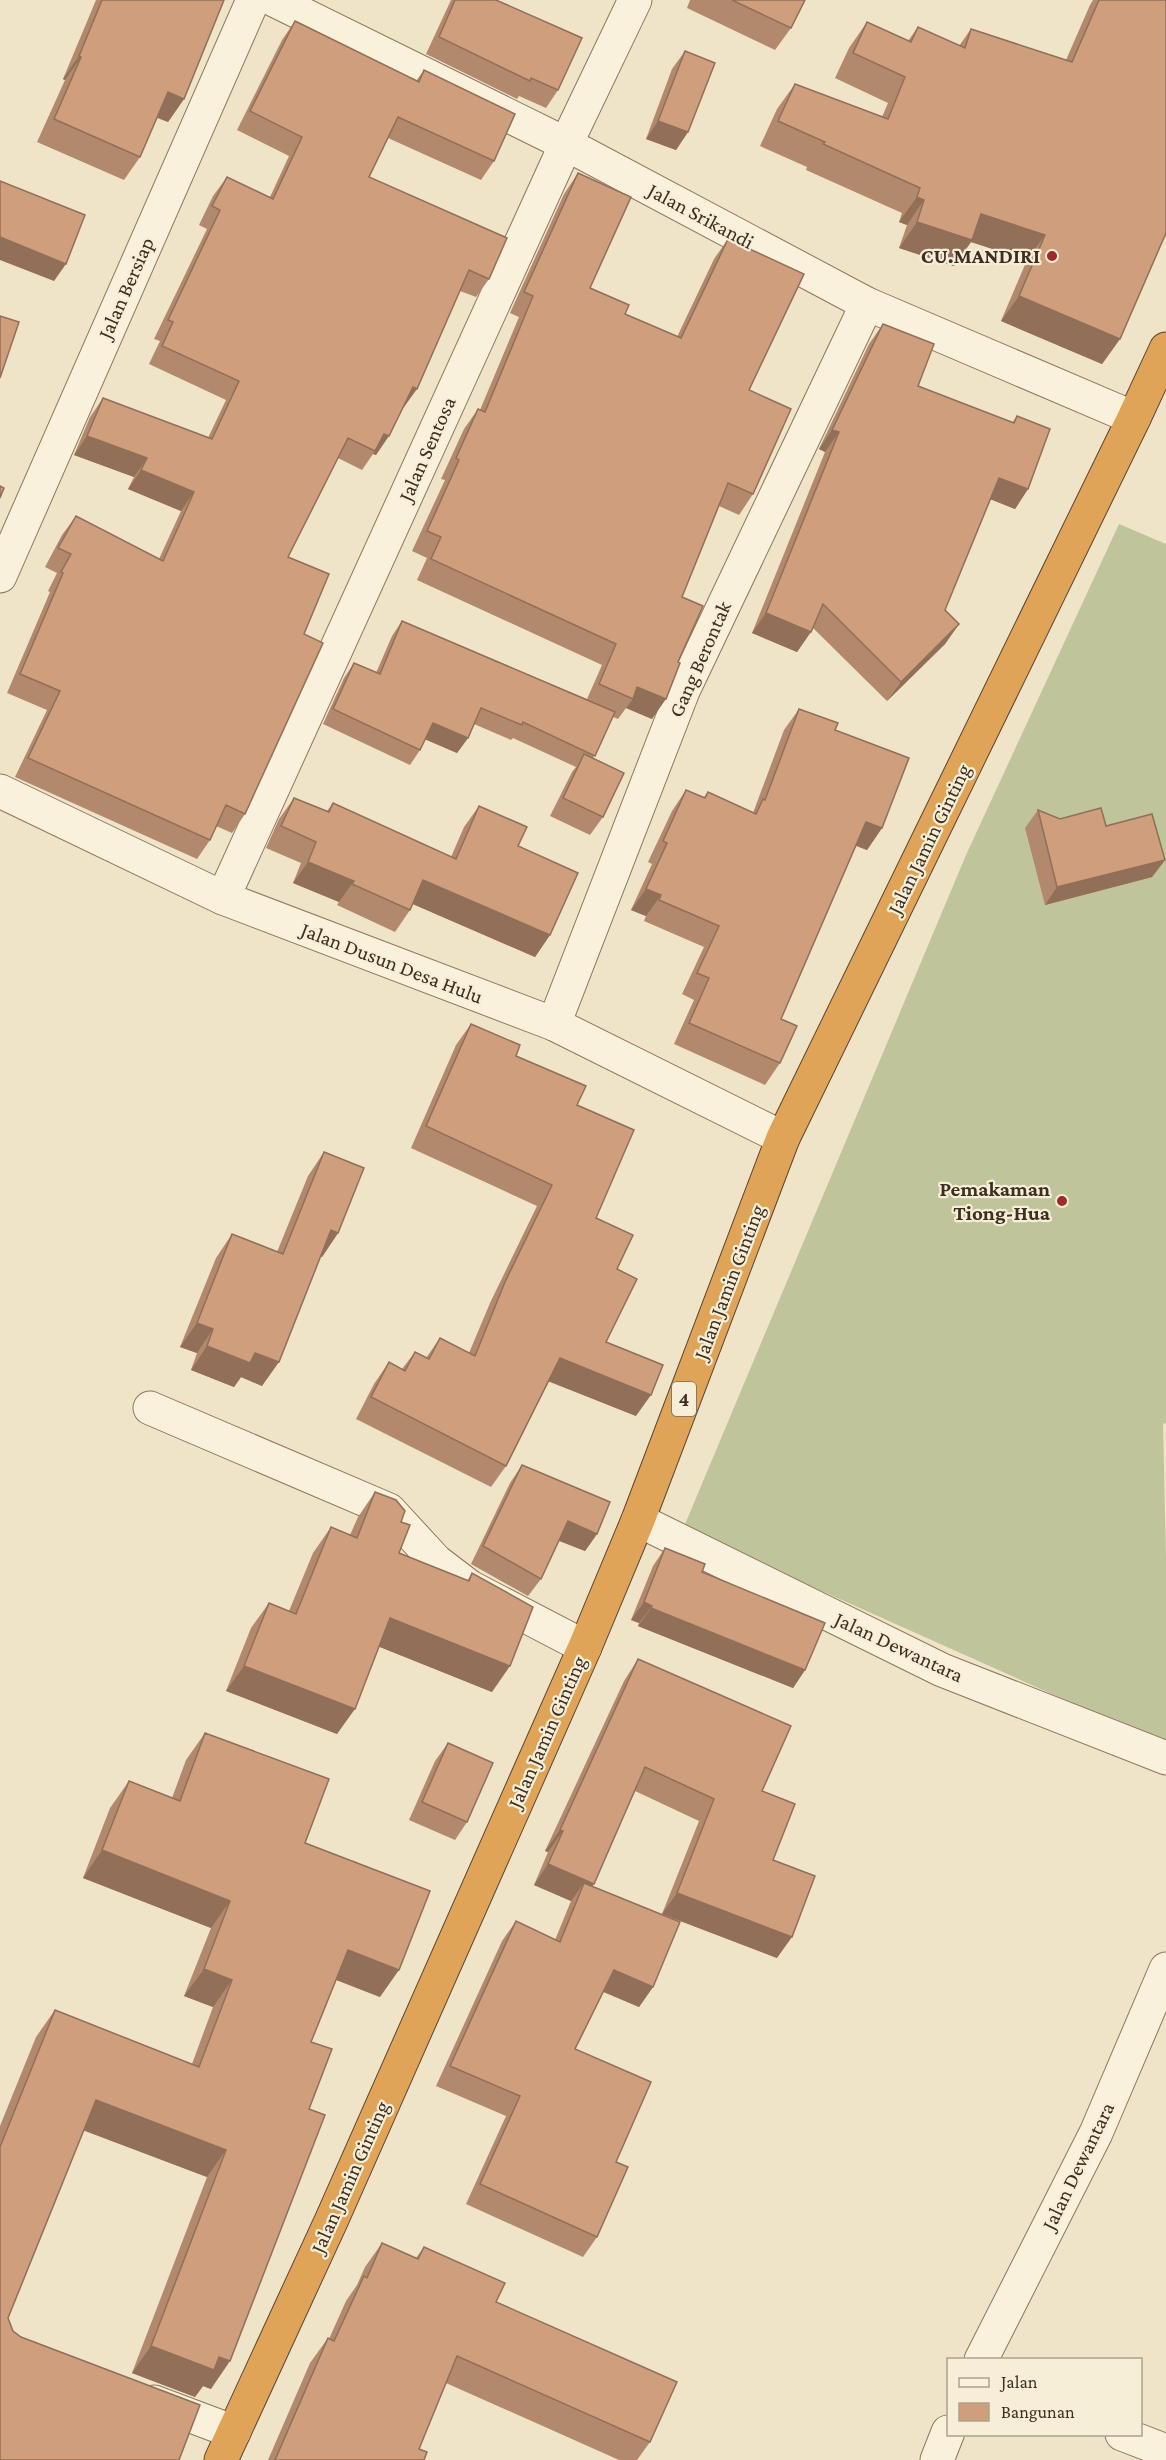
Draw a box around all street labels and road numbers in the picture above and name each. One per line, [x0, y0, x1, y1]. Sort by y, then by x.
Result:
street label: Jalan Srikandi [642, 177, 759, 254]
street label: Jalan Bersiap [92, 233, 159, 344]
street label: Jalan Sentosa [392, 393, 461, 507]
street label: Gang Berontak [664, 597, 736, 721]
street label: Jalan Jamin Ginting [881, 760, 976, 920]
street label: Jalan Dusun Desa Hulu [296, 917, 486, 1009]
street label: Jalan Jamin Ginting [688, 1201, 770, 1365]
road number: 4 [672, 1382, 696, 1416]
street label: Jalan Dewantara [829, 1606, 967, 1687]
street label: Jalan Jamin Ginting [502, 1652, 591, 1814]
street label: Jalan Jamin Ginting [305, 2097, 394, 2259]
street label: Jalan Dewantara [1036, 2098, 1119, 2236]

